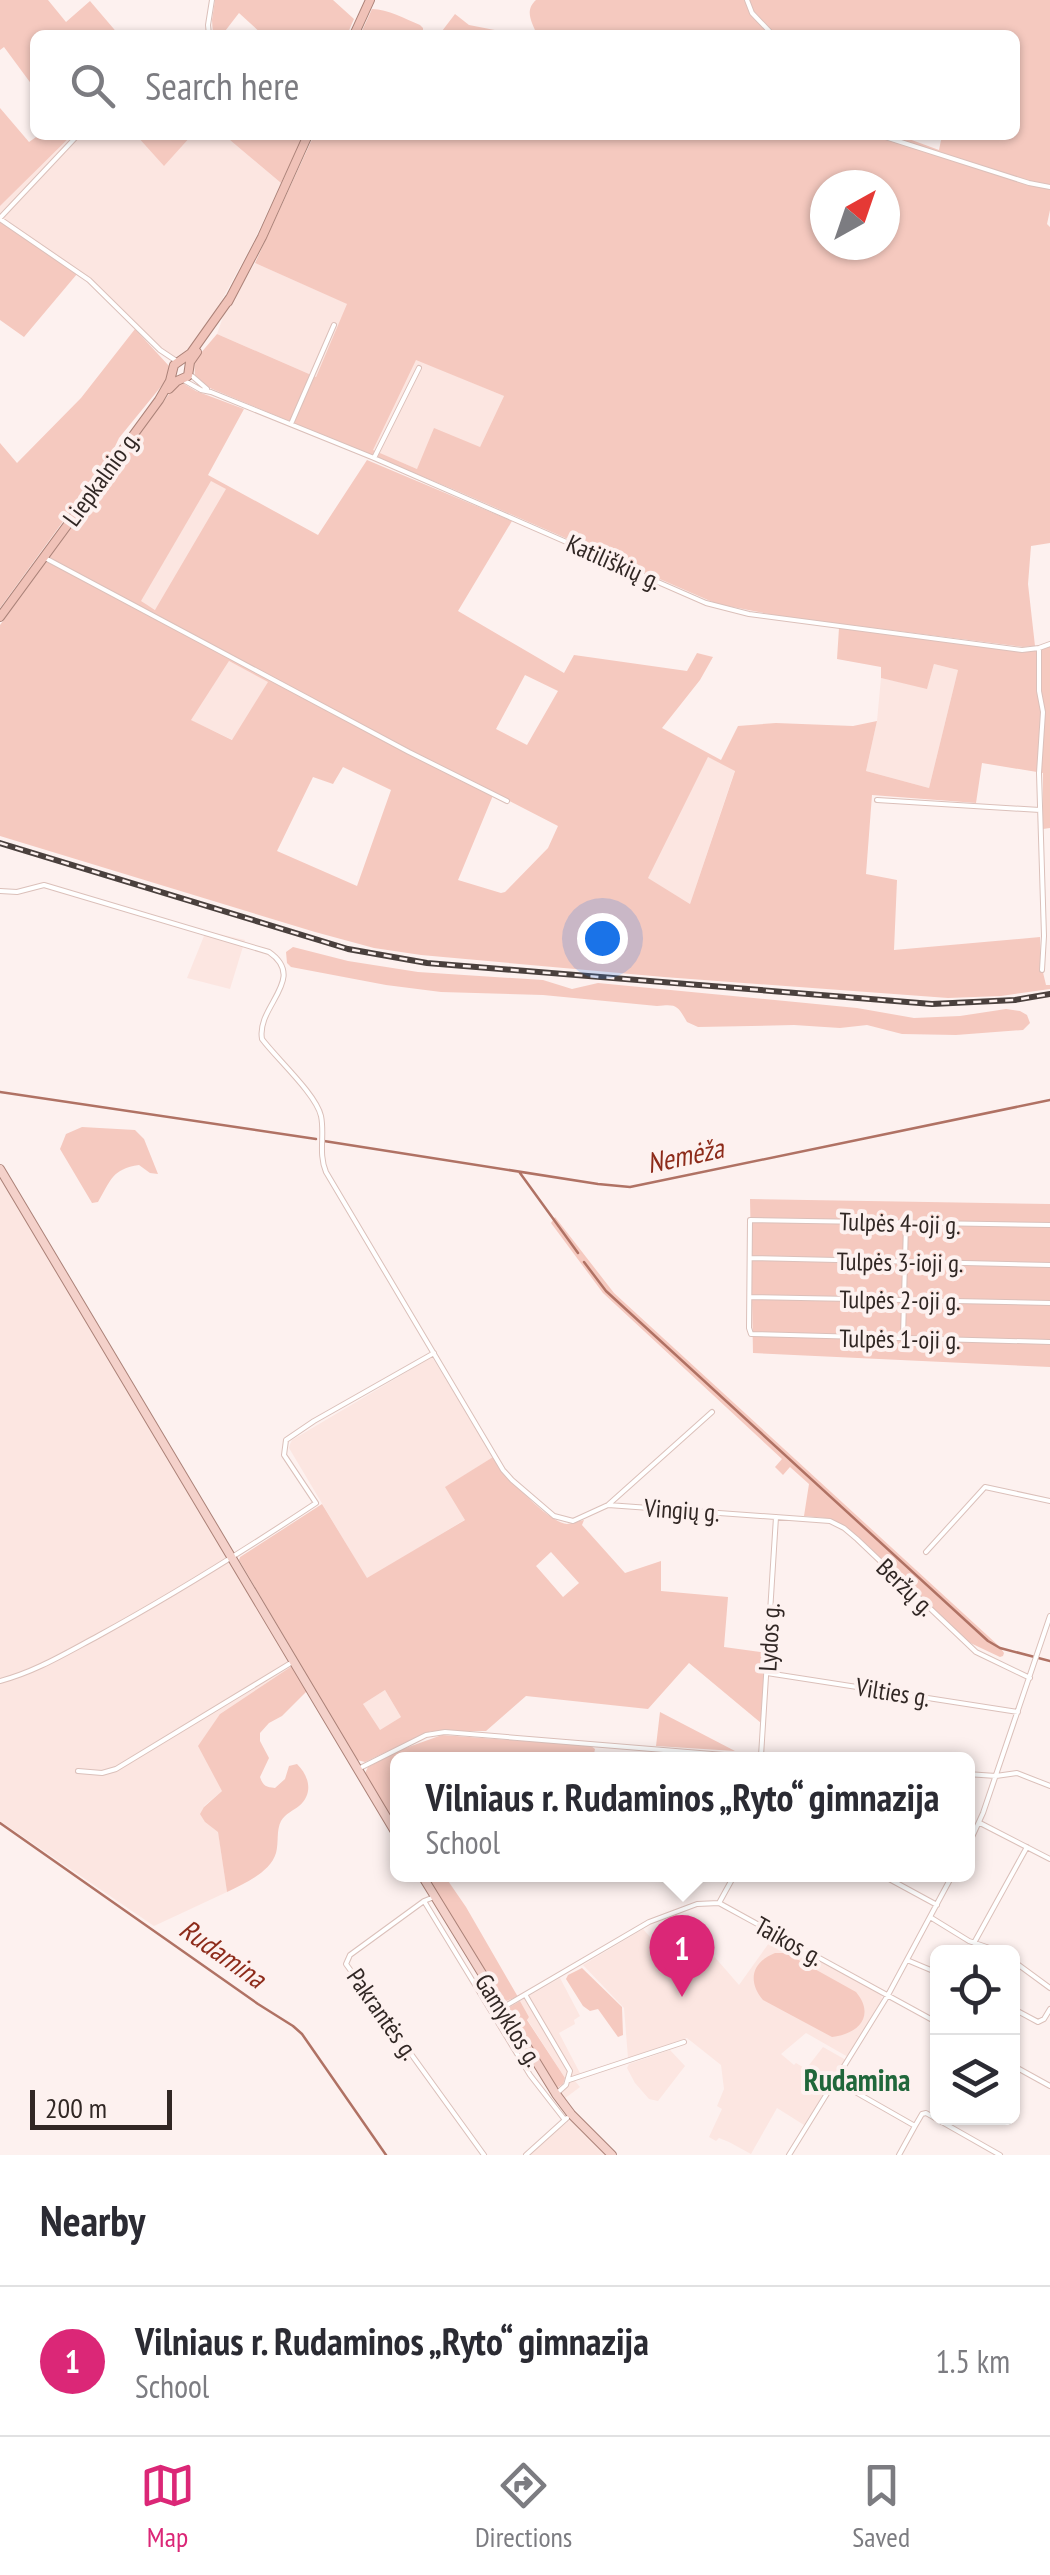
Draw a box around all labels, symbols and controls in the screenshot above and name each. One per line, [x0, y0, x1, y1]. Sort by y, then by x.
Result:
search box [30, 30, 1020, 140]
icon: search [65, 58, 120, 113]
text: Search here [145, 61, 299, 110]
north arrow [810, 170, 900, 260]
street label: Liepkalnio g. [56, 424, 146, 532]
street label: Katiliškių g. [562, 527, 666, 597]
your location [577, 913, 628, 964]
water label: Nemėža [643, 1128, 728, 1181]
street label: Tulpės 4-oji g. [839, 1205, 961, 1241]
street label: Tulpės 3-ioji g. [836, 1245, 964, 1279]
street label: Tulpės 2-oji g. [839, 1283, 961, 1317]
street label: Tulpės 1-oji g. [839, 1322, 961, 1356]
street label: Vingių g. [642, 1491, 721, 1529]
street label: Beržų g. [870, 1551, 942, 1623]
street label: Lydos g. [751, 1602, 787, 1672]
street label: Vilties g. [853, 1670, 932, 1714]
popup [390, 1752, 975, 1882]
text: Vilniaus r. Rudaminos „Ryto“ gimnazija [426, 1772, 939, 1821]
text: School [426, 1821, 500, 1863]
street label: Taikos g. [749, 1909, 829, 1973]
water label: Rudamina [173, 1910, 275, 1997]
pin: 1 [650, 1914, 714, 1997]
map controls [930, 1945, 1020, 2125]
button: locate [930, 1945, 1020, 2035]
street label: Pakrantės g. [340, 1962, 426, 2066]
street label: Gamyklos g. [468, 1968, 550, 2072]
button: layers [930, 2035, 1020, 2125]
district label: Rudamina [804, 2060, 910, 2099]
scale bar [30, 2085, 172, 2130]
text: 200 m [45, 2089, 107, 2126]
text: Nearby [40, 2193, 145, 2248]
text: Vilniaus r. Rudaminos „Ryto“ gimnazija [135, 2316, 649, 2365]
text: 1 [65, 2340, 80, 2382]
text: 1.5 km [935, 2340, 1010, 2382]
text: School [135, 2365, 209, 2407]
tab: Map [140, 2458, 195, 2555]
tab: Directions [475, 2458, 572, 2555]
tab: Saved [852, 2458, 910, 2555]

